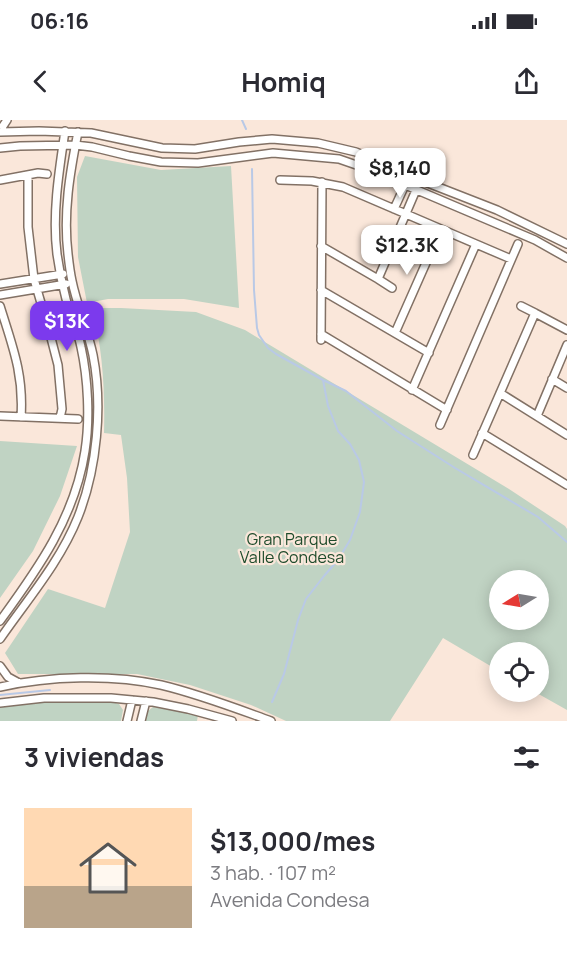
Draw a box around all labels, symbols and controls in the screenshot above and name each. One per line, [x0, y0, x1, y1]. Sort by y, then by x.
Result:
text: 06:16 [30, 6, 89, 36]
text: Homiq [241, 63, 326, 100]
icon: back [24, 65, 57, 98]
icon: share [510, 65, 543, 98]
pin: $8,140 [351, 148, 449, 199]
text: $8,140 [369, 154, 431, 181]
pin: $12.3K [358, 225, 456, 276]
text: $12.3K [375, 231, 439, 258]
pin: $13K [31, 301, 103, 352]
text: $13K [44, 307, 90, 334]
park label: Gran Parque Valle Condesa [240, 528, 344, 568]
north arrow [489, 570, 549, 630]
map controls [489, 570, 549, 702]
button: locate [489, 642, 549, 702]
text: 3 viviendas [24, 739, 164, 775]
icon: filters [510, 741, 543, 774]
text: $13,000/mes [210, 823, 375, 859]
icon: home [72, 832, 144, 904]
text: 3 hab. · 107 m² [210, 859, 336, 886]
text: Avenida Condesa [210, 886, 370, 913]

